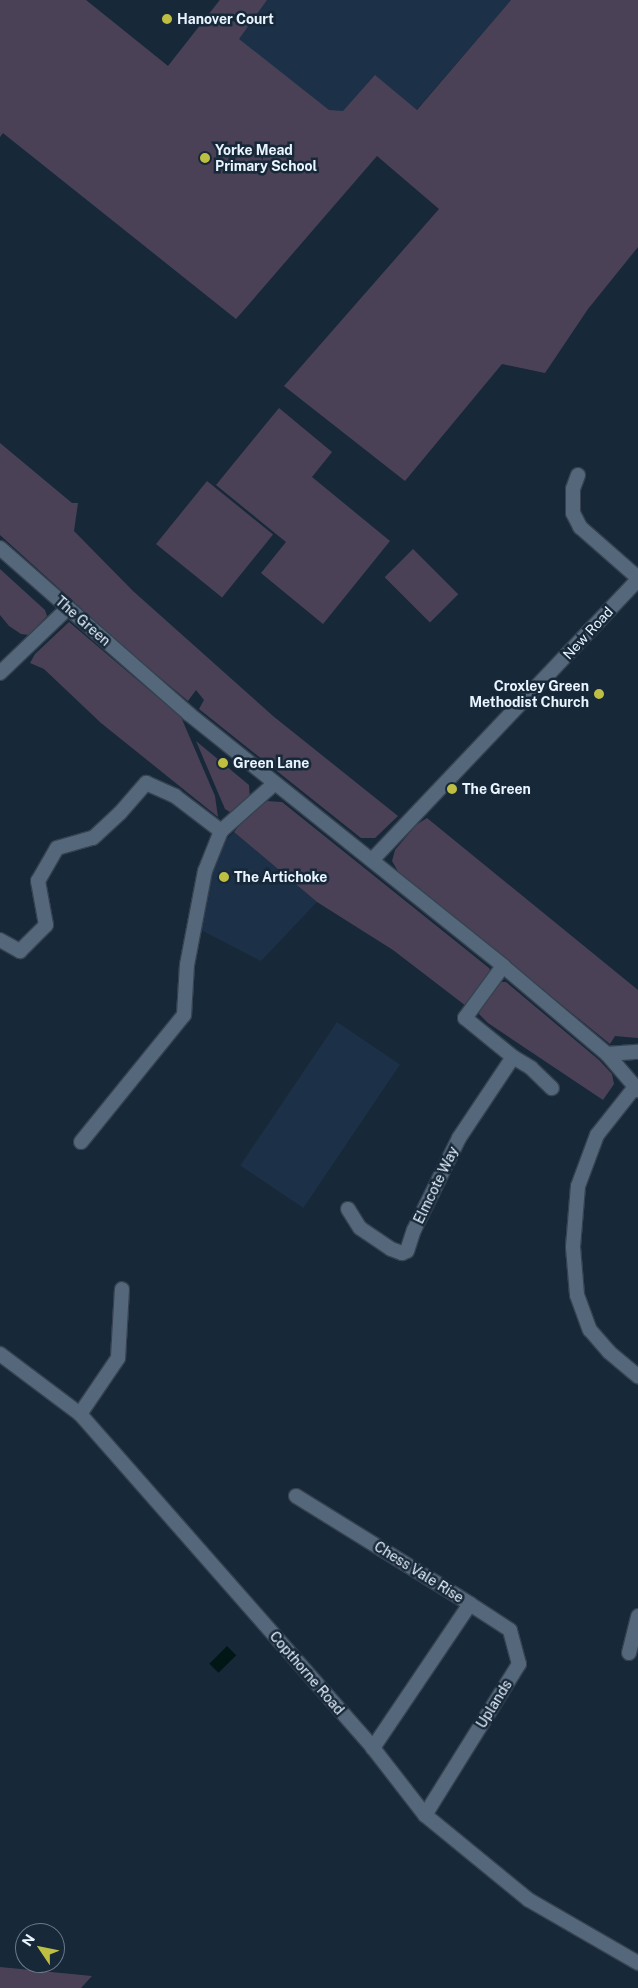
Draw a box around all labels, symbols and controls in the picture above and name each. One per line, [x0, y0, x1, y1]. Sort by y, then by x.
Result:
place label: Hanover Court [177, 11, 274, 27]
marker: Hanover Court [161, 13, 173, 25]
place label: Yorke Mead Primary School [215, 142, 317, 174]
marker: Yorke Mead Primary School [199, 152, 211, 164]
street label: The Green [52, 593, 114, 649]
street label: New Road [559, 603, 617, 663]
place label: Croxley Green Methodist Church [469, 678, 589, 710]
marker: Croxley Green Methodist Church [593, 688, 605, 700]
place label: Green Lane [233, 755, 309, 771]
marker: Green Lane [217, 757, 229, 769]
place label: The Green [462, 781, 531, 797]
marker: The Green [446, 783, 458, 795]
place label: The Artichoke [234, 869, 327, 885]
marker: The Artichoke [218, 871, 230, 883]
street label: Elmcote Way [410, 1143, 462, 1227]
street label: Chess Vale Rise [371, 1538, 467, 1606]
street label: Copthorne Road [266, 1628, 348, 1718]
street label: Uplands [473, 1677, 515, 1731]
north arrow [15, 1923, 65, 1973]
text: N [19, 1931, 38, 1949]

